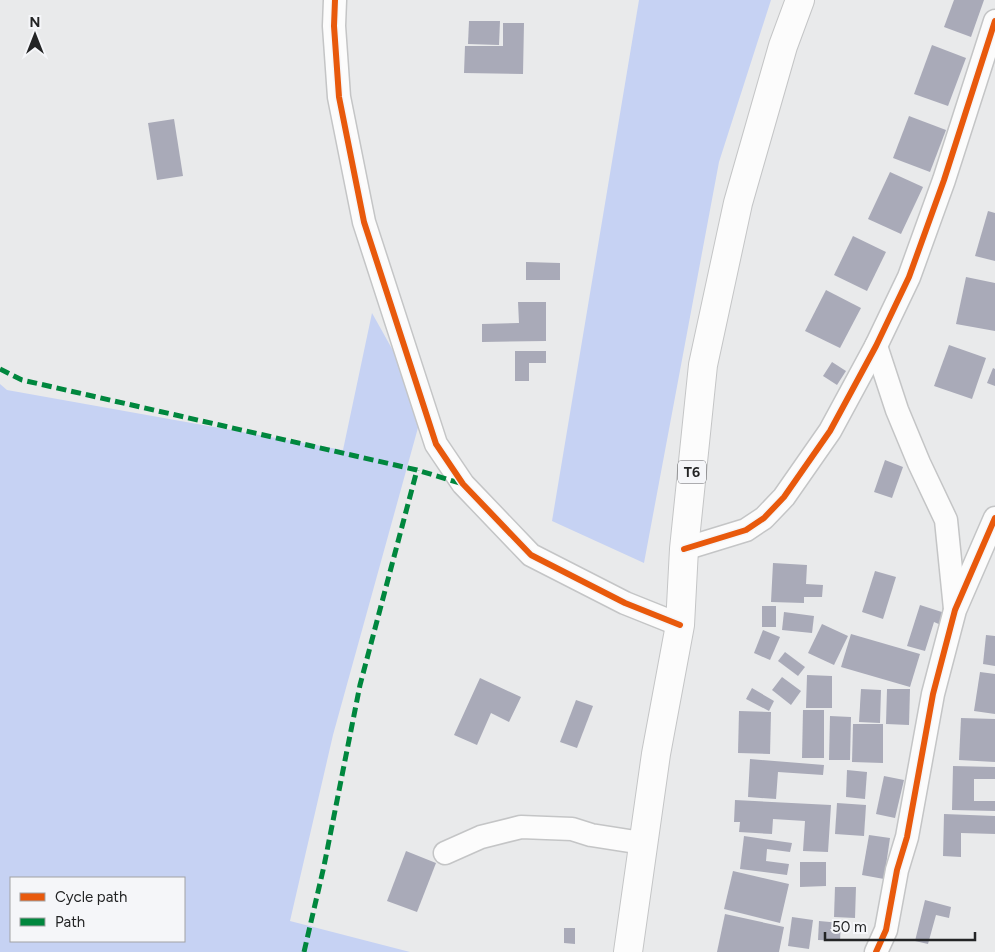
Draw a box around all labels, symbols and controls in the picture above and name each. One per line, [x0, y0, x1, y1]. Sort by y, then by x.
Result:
north arrow [10, 10, 60, 60]
text: N [30, 14, 40, 31]
road number: T6 [678, 461, 706, 484]
legend [10, 877, 185, 942]
text: Cycle path [55, 888, 127, 906]
scale bar [825, 910, 975, 942]
text: Path [55, 913, 85, 931]
text: 50 m [832, 918, 867, 936]

